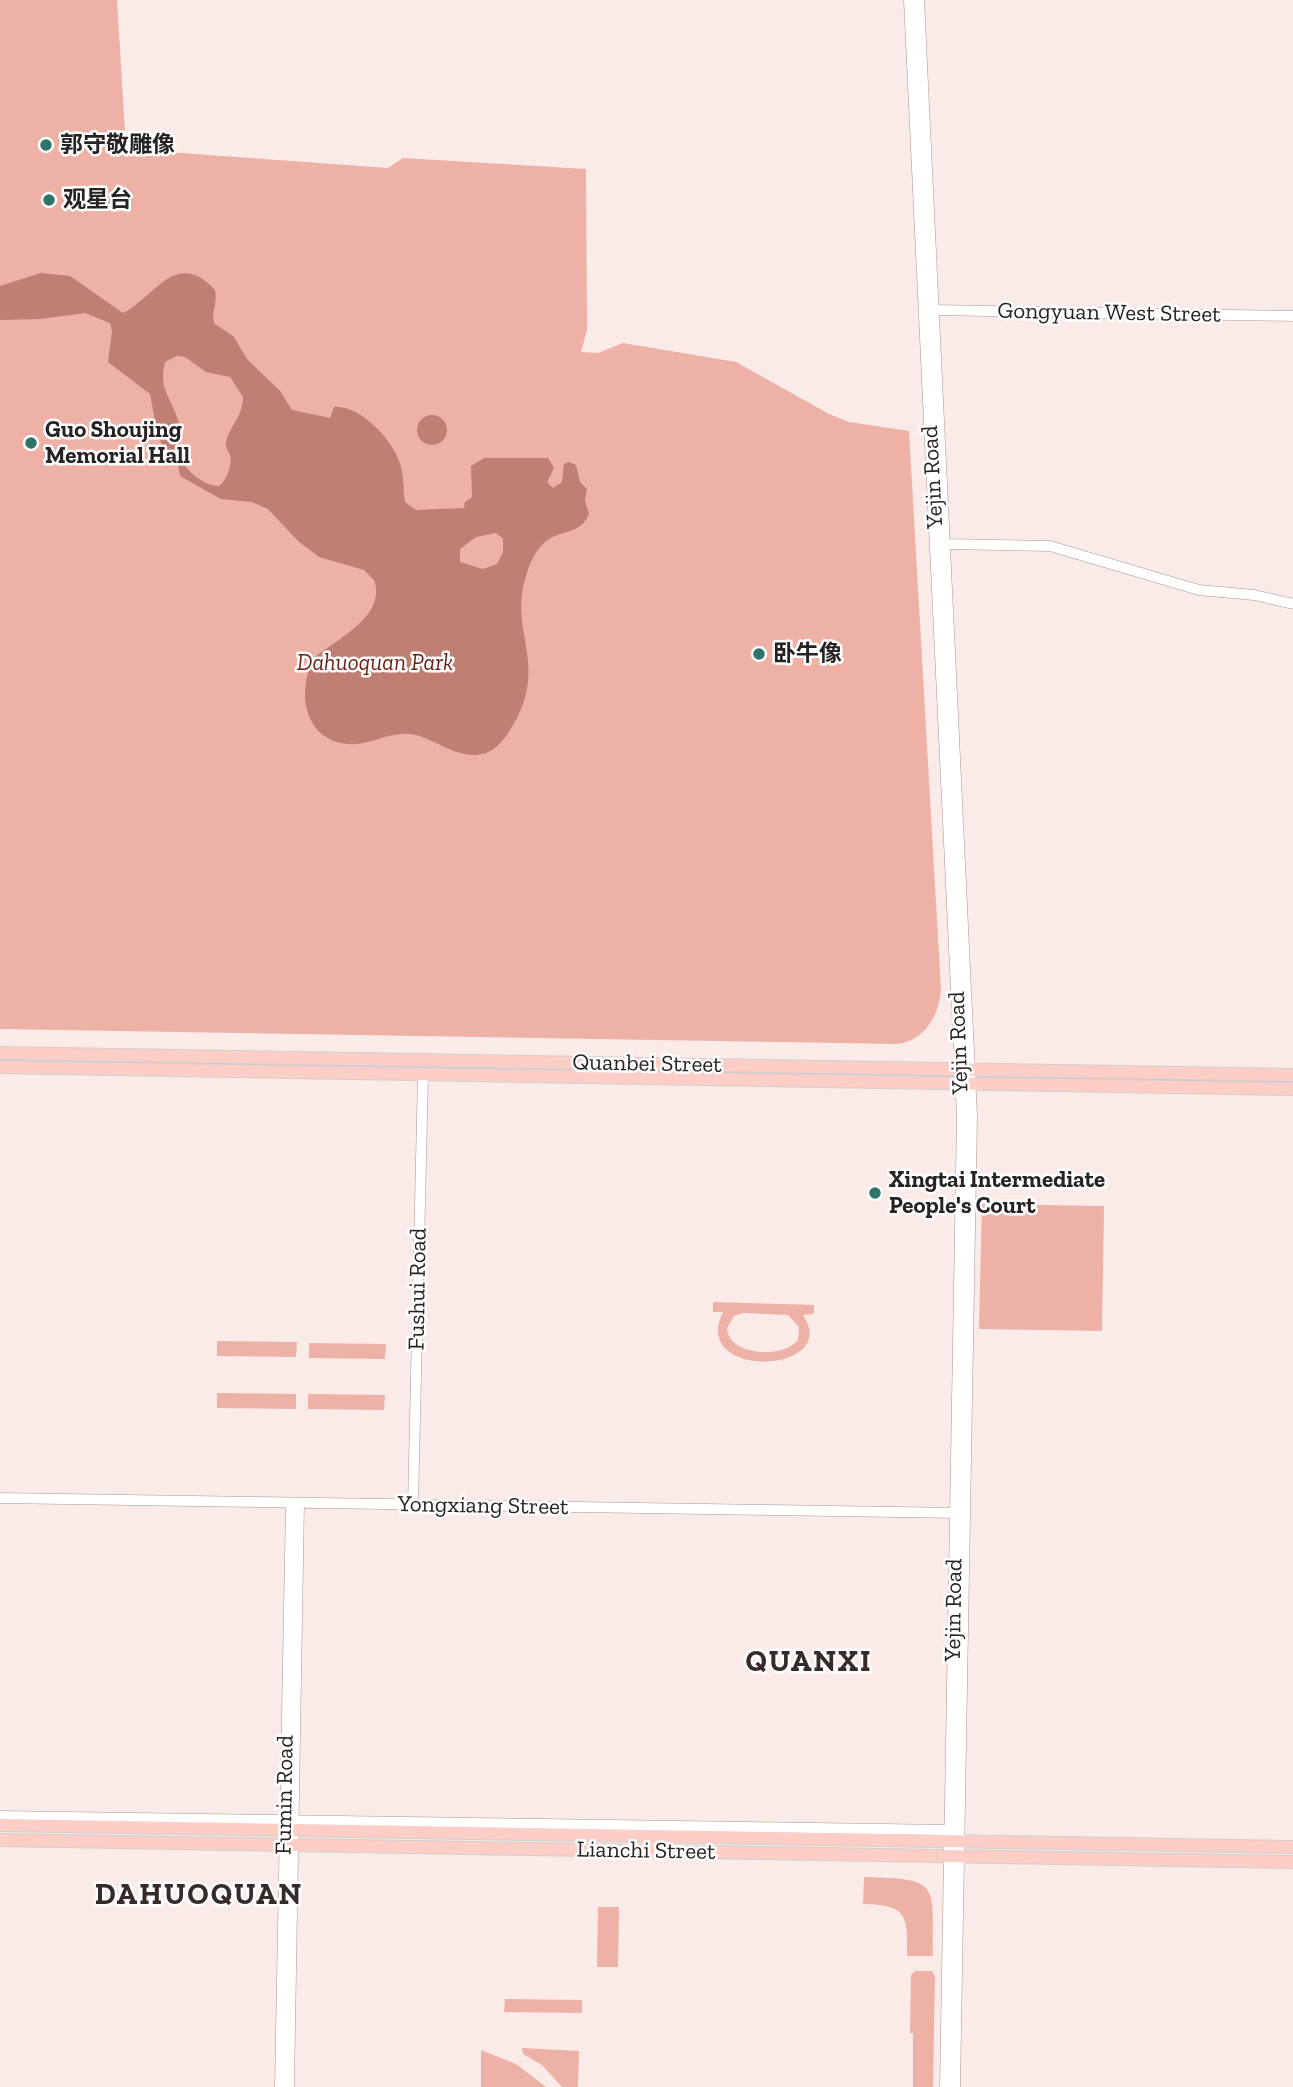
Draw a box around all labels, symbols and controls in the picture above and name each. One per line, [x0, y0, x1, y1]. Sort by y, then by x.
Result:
place label: 郭守敬雕像 [60, 131, 175, 159]
marker: 郭守敬雕像 [38, 137, 54, 153]
place label: 观星台 [63, 186, 132, 214]
marker: 观星台 [41, 192, 57, 208]
street label: Gongyuan West Street [997, 297, 1221, 329]
place label: Guo Shoujing Memorial Hall [45, 416, 190, 470]
street label: Yejin Road [917, 425, 949, 529]
marker: Guo Shoujing Memorial Hall [23, 435, 39, 451]
place label: 卧牛像 [773, 640, 842, 668]
marker: 卧牛像 [751, 646, 767, 662]
park label: Dahuoquan Park [297, 649, 453, 677]
street label: Yejin Road [943, 991, 975, 1095]
street label: Quanbei Street [572, 1049, 722, 1079]
place label: Xingtai Intermediate People's Court [889, 1166, 1105, 1220]
marker: Xingtai Intermediate People's Court [867, 1185, 883, 1201]
street label: Fushui Road [403, 1227, 433, 1351]
street label: Yongxiang Street [397, 1491, 569, 1521]
street label: Yejin Road [939, 1558, 969, 1662]
district label: QUANXI [746, 1644, 872, 1680]
street label: Fumin Road [270, 1735, 300, 1855]
street label: Lianchi Street [576, 1836, 716, 1866]
district label: DAHUOQUAN [96, 1877, 302, 1913]

